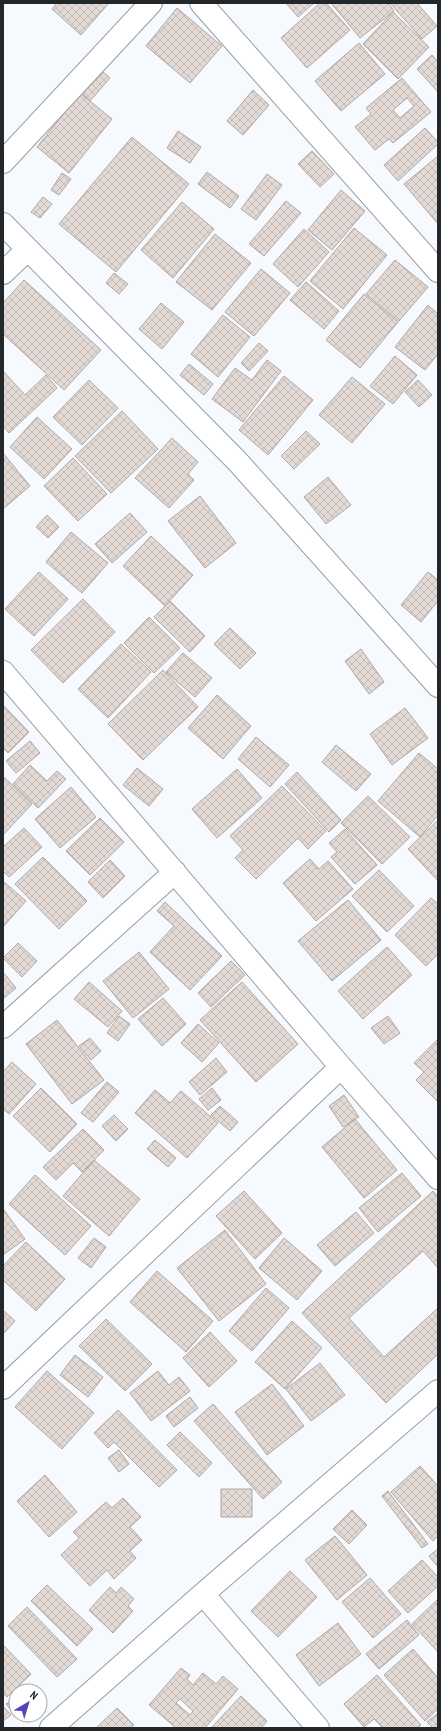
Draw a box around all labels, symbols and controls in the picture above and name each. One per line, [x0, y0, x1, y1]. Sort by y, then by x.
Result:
north arrow [8, 1683, 48, 1723]
text: N [28, 1688, 41, 1702]

